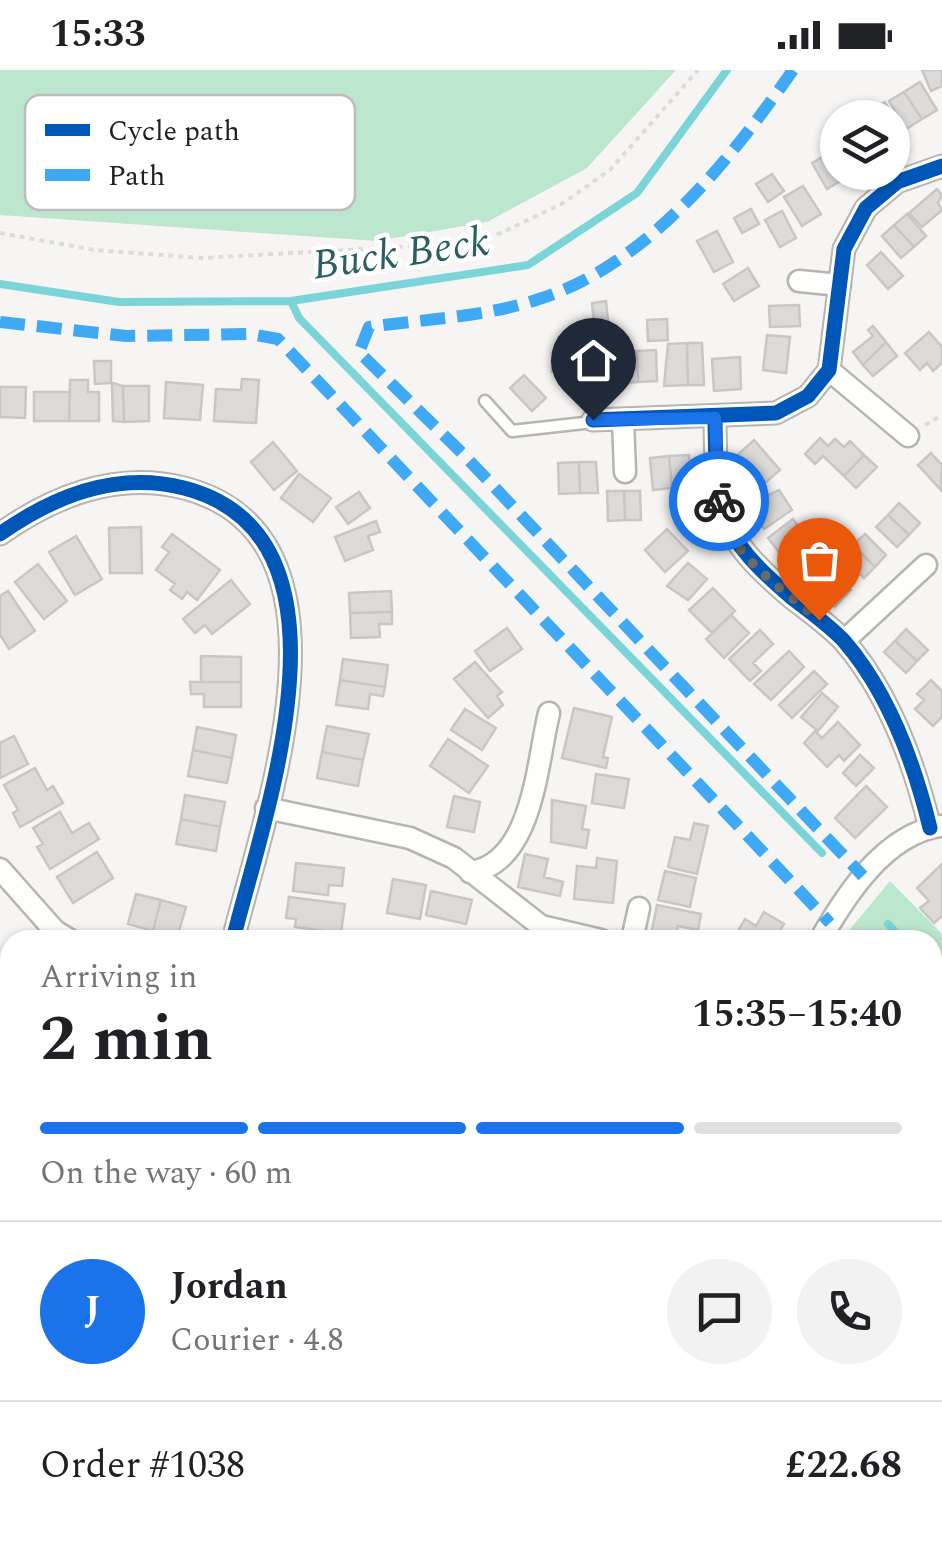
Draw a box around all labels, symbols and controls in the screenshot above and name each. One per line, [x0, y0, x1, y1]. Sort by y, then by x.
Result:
text: 15:33 [50, 6, 145, 64]
legend [25, 95, 355, 210]
map controls [820, 100, 910, 190]
button: layers [820, 100, 910, 190]
text: Cycle path [108, 110, 240, 153]
text: Path [108, 155, 165, 198]
water label: Buck Beck [308, 210, 494, 298]
pin [551, 318, 636, 421]
icon: home [566, 333, 621, 388]
courier [669, 451, 769, 551]
icon: bike [692, 474, 747, 529]
pin [777, 518, 862, 621]
icon: bag [792, 533, 847, 588]
text: Arriving in [40, 953, 197, 1002]
text: 15:35–15:40 [692, 986, 902, 1044]
text: 2 min [40, 990, 213, 1089]
text: On the way · 60 m [40, 1149, 292, 1198]
text: Jordan [170, 1258, 288, 1316]
button: chat [667, 1259, 772, 1364]
button: phone [797, 1259, 902, 1364]
text: J [84, 1282, 101, 1340]
text: Courier · 4.8 [170, 1316, 343, 1365]
text: Order #1038 [40, 1437, 245, 1495]
text: £22.68 [785, 1437, 902, 1495]

